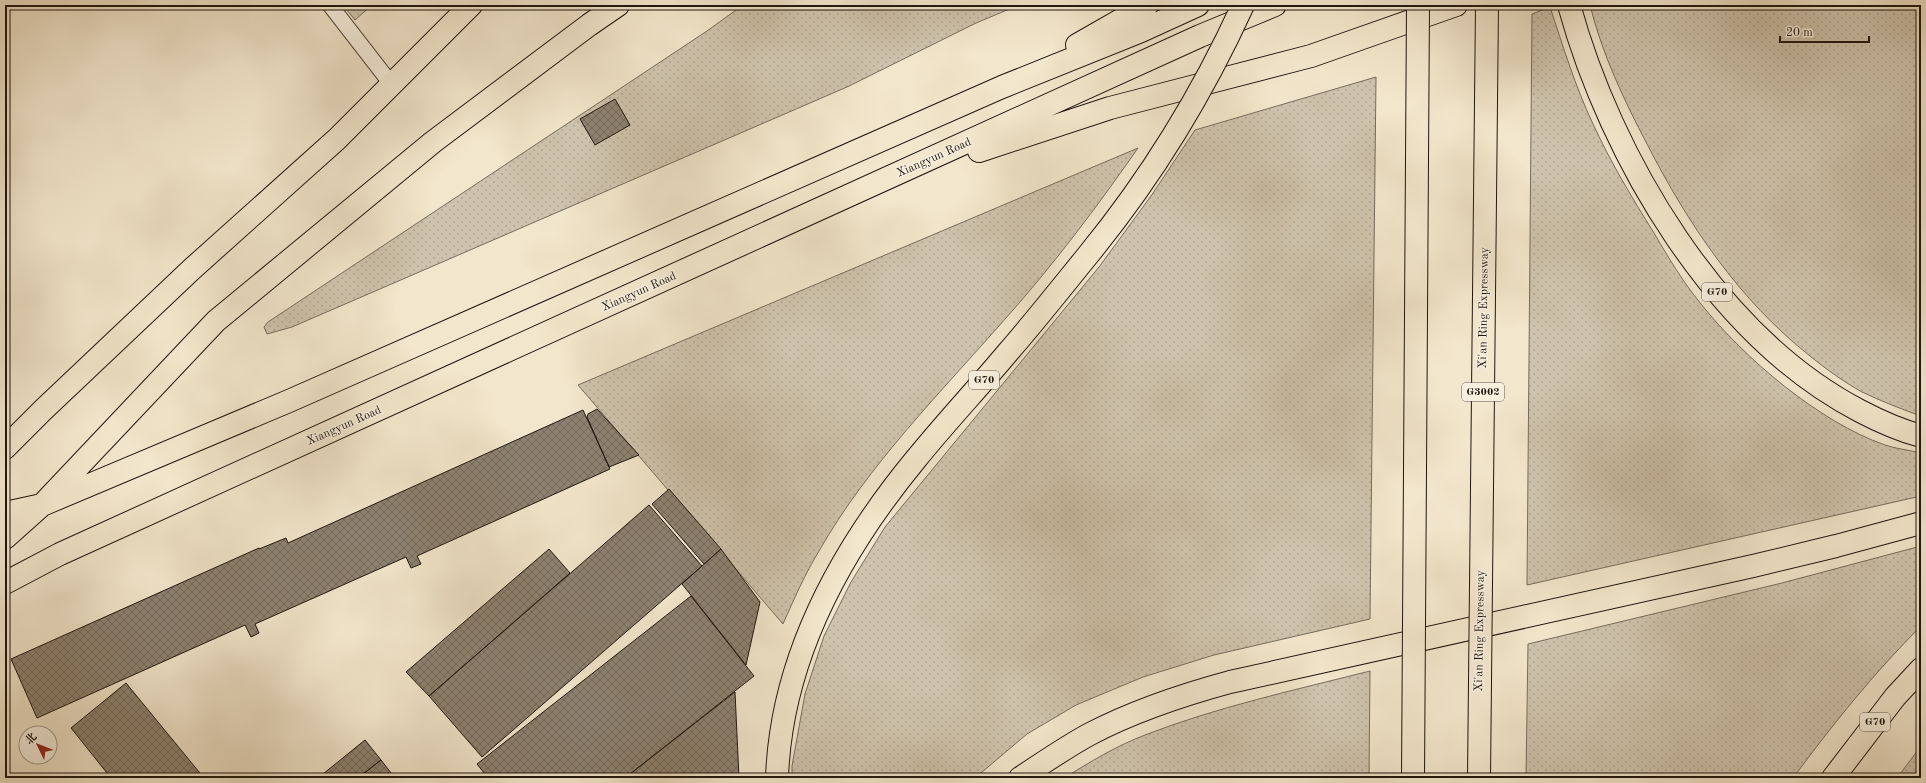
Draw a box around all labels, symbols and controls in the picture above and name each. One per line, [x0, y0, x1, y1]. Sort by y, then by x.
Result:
scale bar [1780, 18, 1869, 44]
text: 20 m [1786, 27, 1813, 39]
street label: Xiangyun Road [895, 136, 973, 180]
street label: Xi'an Ring Expressway [1477, 246, 1491, 369]
street label: Xiangyun Road [600, 270, 678, 314]
road number: G70 [1702, 283, 1732, 301]
road number: G70 [969, 371, 999, 389]
road number: G3002 [1462, 383, 1504, 401]
street label: Xiangyun Road [305, 404, 383, 448]
street label: Xi'an Ring Expressway [1473, 569, 1487, 692]
road number: G70 [1860, 713, 1890, 731]
north arrow [18, 725, 58, 765]
text: 北 [23, 731, 40, 747]

